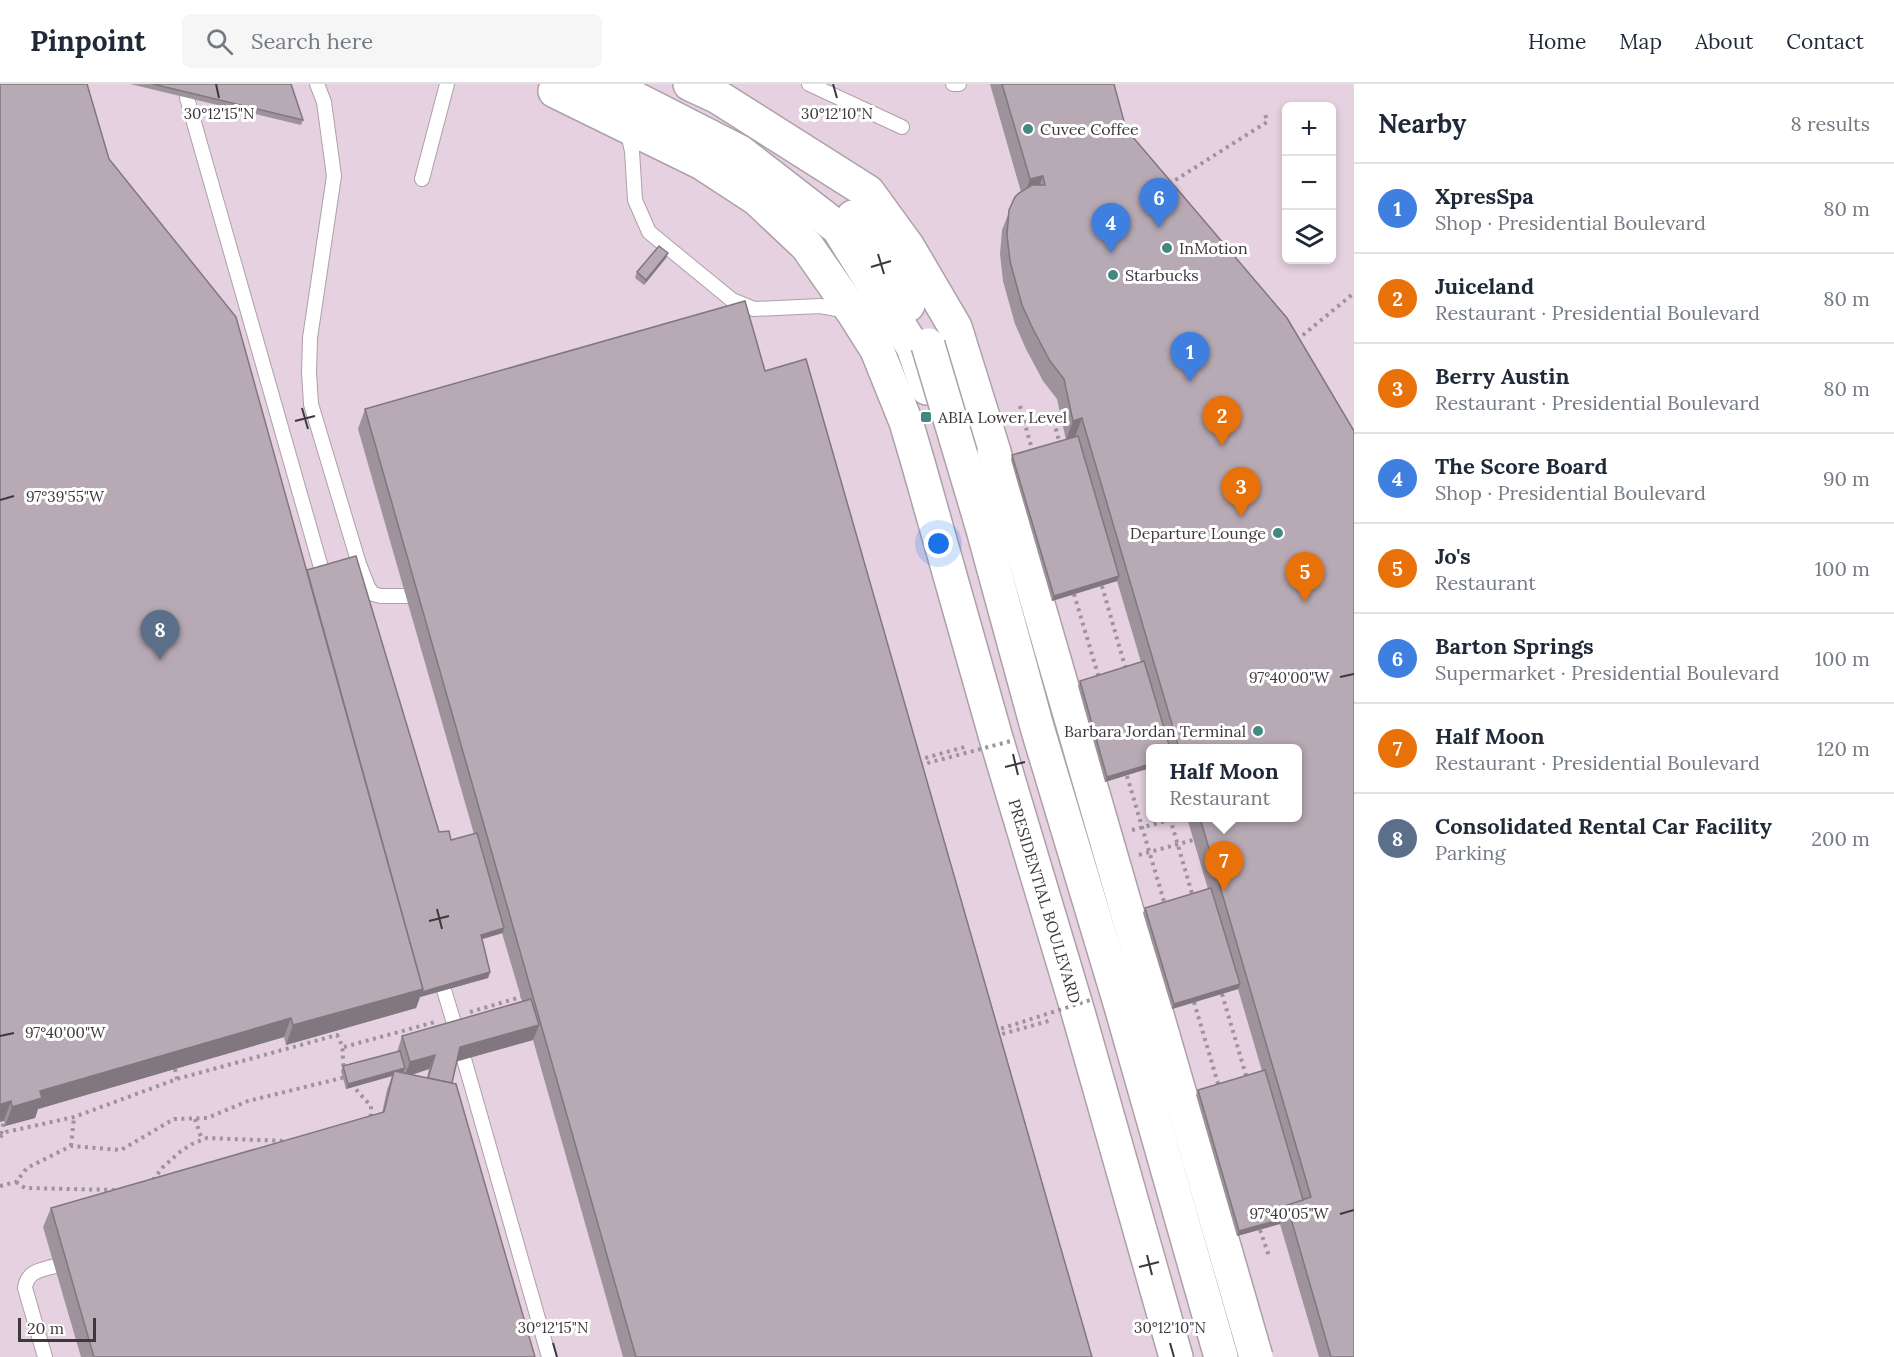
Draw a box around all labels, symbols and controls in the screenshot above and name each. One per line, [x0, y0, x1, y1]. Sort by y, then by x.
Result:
search box [182, 14, 602, 68]
text: Pinpoint [30, 23, 146, 59]
icon: search [203, 25, 236, 58]
text: Search here [251, 27, 373, 55]
text: Home [1528, 28, 1586, 55]
text: Map [1619, 28, 1662, 55]
text: About [1695, 28, 1753, 55]
text: Contact [1786, 28, 1864, 55]
map controls [1282, 102, 1336, 264]
button: + [1282, 102, 1336, 156]
text: 30°12'15"N [184, 104, 254, 123]
text: 30°12'10"N [801, 104, 873, 123]
text: Nearby [1378, 107, 1466, 140]
text: 8 results [1791, 111, 1870, 136]
place label: Cuvee Coffee [1040, 119, 1139, 139]
marker: Cuvee Coffee [1021, 122, 1035, 136]
button: − [1282, 156, 1336, 210]
pin: 6 [1140, 178, 1178, 228]
text: XpresSpa [1435, 182, 1534, 210]
text: 1 [1393, 196, 1402, 221]
text: 80 m [1823, 196, 1870, 221]
pin: 4 [1092, 204, 1130, 253]
button: layers [1282, 210, 1336, 264]
text: Shop · Presidential Boulevard [1435, 210, 1706, 235]
place label: InMotion [1179, 238, 1248, 258]
marker: InMotion [1160, 241, 1174, 255]
place label: Starbucks [1125, 265, 1199, 285]
marker: Starbucks [1106, 268, 1120, 282]
text: Juiceland [1435, 272, 1534, 300]
text: 2 [1392, 286, 1403, 311]
text: 80 m [1823, 286, 1870, 311]
text: Restaurant · Presidential Boulevard [1435, 300, 1760, 325]
pin: 1 [1170, 332, 1210, 382]
text: Berry Austin [1435, 362, 1570, 390]
text: 3 [1392, 376, 1403, 401]
text: 80 m [1823, 376, 1870, 401]
text: Restaurant · Presidential Boulevard [1435, 390, 1760, 415]
pin: 2 [1202, 396, 1242, 446]
place label: ABIA Lower Level [937, 407, 1067, 427]
marker: ABIA Lower Level [919, 410, 933, 424]
text: The Score Board [1435, 452, 1608, 480]
text: 4 [1392, 466, 1403, 491]
text: 90 m [1823, 466, 1870, 491]
pin: 3 [1222, 468, 1260, 517]
text: Shop · Presidential Boulevard [1435, 480, 1706, 505]
text: 97°39'55"W [26, 487, 105, 506]
place label: Departure Lounge [1130, 523, 1266, 543]
marker: Departure Lounge [1271, 526, 1285, 540]
your location [924, 529, 953, 558]
text: Jo's [1435, 542, 1471, 570]
pin: 5 [1286, 552, 1324, 602]
text: 5 [1392, 556, 1403, 581]
text: 100 m [1815, 556, 1870, 581]
text: Restaurant [1435, 570, 1536, 595]
pin: 8 [140, 610, 180, 660]
text: Barton Springs [1435, 632, 1594, 660]
text: 6 [1392, 646, 1403, 671]
text: 100 m [1815, 646, 1870, 671]
text: Supermarket · Presidential Boulevard [1435, 660, 1779, 685]
text: 97°40'00"W [1249, 668, 1330, 687]
place label: Barbara Jordan Terminal [1064, 721, 1246, 741]
text: Half Moon [1435, 722, 1545, 750]
marker: Barbara Jordan Terminal [1251, 724, 1265, 738]
text: 7 [1393, 736, 1402, 761]
text: 120 m [1816, 736, 1870, 761]
popup [1146, 744, 1302, 822]
text: Restaurant · Presidential Boulevard [1435, 750, 1760, 775]
text: Half Moon [1169, 757, 1279, 785]
text: Restaurant [1169, 785, 1270, 810]
street label: PRESIDENTIAL BOULEVARD [1004, 796, 1086, 1006]
text: Consolidated Rental Car Facility [1435, 812, 1772, 840]
text: 8 [1392, 826, 1403, 851]
text: 200 m [1811, 826, 1870, 851]
text: Parking [1435, 840, 1505, 865]
pin: 7 [1204, 842, 1244, 891]
text: 97°40'00"W [25, 1023, 106, 1042]
text: 97°40'05"W [1250, 1204, 1330, 1223]
scale bar [18, 1315, 96, 1342]
text: 20 m [27, 1318, 64, 1338]
text: 30°12'15"N [518, 1318, 588, 1337]
text: 30°12'10"N [1134, 1318, 1206, 1337]

